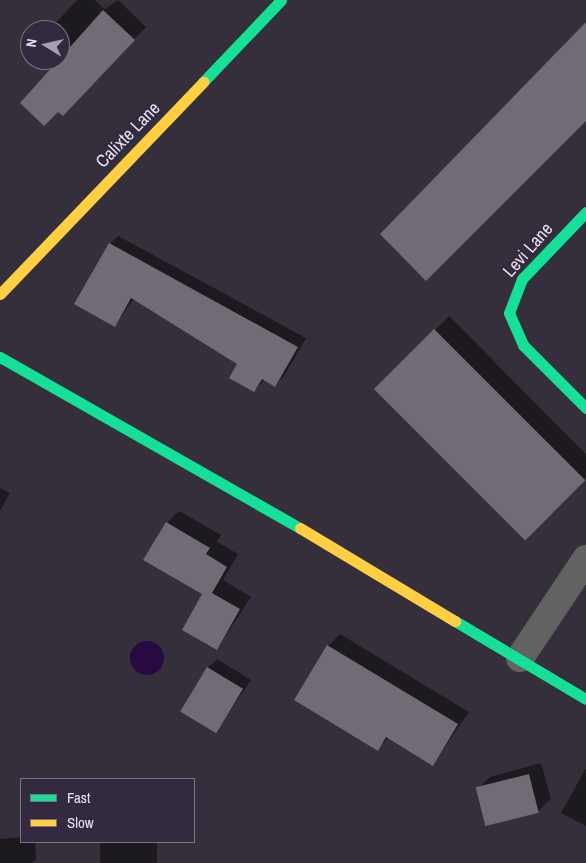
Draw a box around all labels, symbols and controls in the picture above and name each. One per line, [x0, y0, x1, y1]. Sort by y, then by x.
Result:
north arrow [20, 20, 70, 70]
text: N [22, 37, 41, 48]
street label: Calixte Lane [91, 98, 165, 172]
street label: Levi Lane [499, 218, 557, 282]
legend [20, 778, 195, 843]
text: Fast [67, 787, 90, 808]
text: Slow [67, 812, 94, 833]

